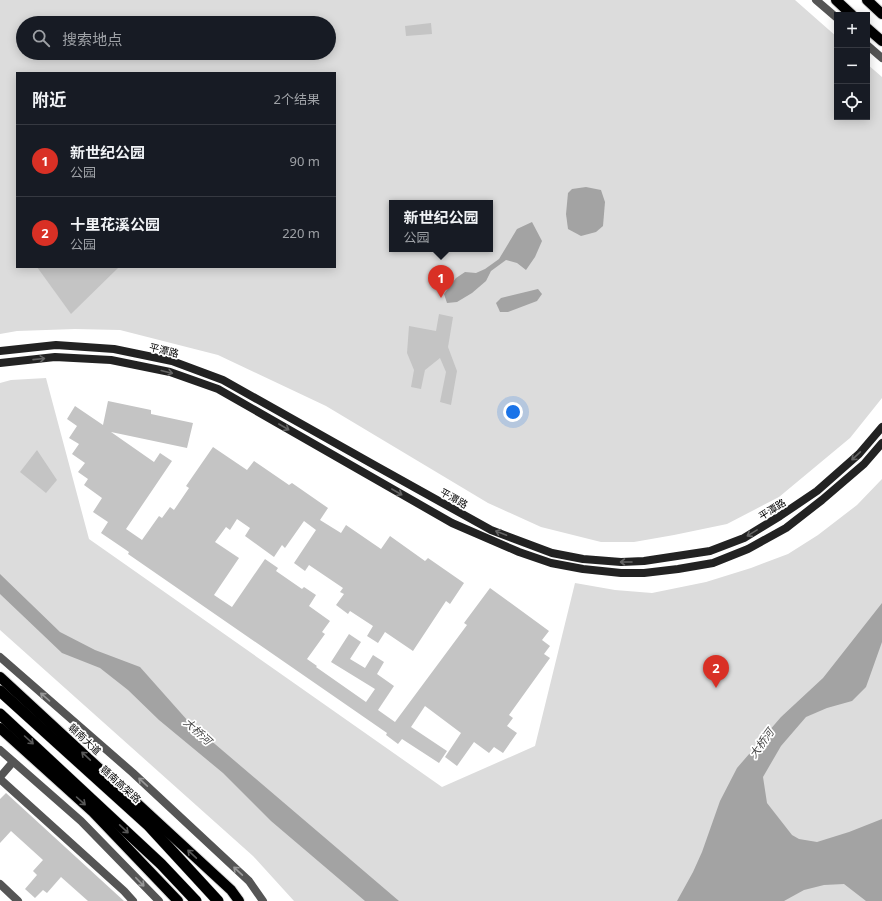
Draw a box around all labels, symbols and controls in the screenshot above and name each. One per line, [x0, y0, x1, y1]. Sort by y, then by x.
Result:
map controls [834, 12, 870, 120]
button: + [834, 12, 870, 48]
search box [16, 16, 336, 60]
icon: search [30, 27, 52, 49]
text: 搜索地点 [62, 29, 122, 49]
button: − [834, 48, 870, 84]
button: locate [834, 84, 870, 120]
text: 附近 [32, 88, 66, 111]
text: 2个结果 [274, 90, 320, 108]
text: 新世纪公园 [70, 142, 145, 162]
text: 1 [41, 152, 49, 170]
text: 90 m [290, 152, 320, 170]
text: 公园 [70, 163, 96, 181]
popup [389, 200, 493, 252]
text: 新世纪公园 [403, 207, 479, 227]
text: 十里花溪公园 [70, 214, 160, 234]
text: 2 [41, 224, 49, 242]
text: 220 m [282, 224, 320, 242]
text: 公园 [403, 228, 430, 246]
text: 公园 [70, 235, 96, 253]
pin: 1 [428, 265, 454, 298]
street label: 平潭路 [148, 340, 180, 360]
one-way arrow [32, 355, 45, 363]
one-way arrow [161, 368, 174, 376]
your location [503, 402, 523, 422]
one-way arrow [278, 424, 290, 432]
one-way arrow [851, 452, 861, 461]
street label: 平潭路 [437, 485, 471, 511]
one-way arrow [391, 488, 403, 496]
street label: 平潭路 [756, 495, 788, 523]
one-way arrow [495, 529, 507, 537]
one-way arrow [747, 529, 758, 537]
one-way arrow [620, 558, 633, 566]
pin: 2 [703, 655, 729, 688]
one-way arrow [40, 692, 50, 701]
water label: 大桥河 [181, 714, 217, 749]
street label: 赣南大道 [66, 720, 104, 758]
water label: 大桥河 [745, 724, 778, 761]
one-way arrow [24, 736, 34, 745]
one-way arrow [81, 752, 91, 761]
street label: 赣南高架路 [98, 762, 144, 806]
one-way arrow [138, 778, 148, 787]
one-way arrow [76, 796, 86, 806]
one-way arrow [119, 824, 129, 834]
one-way arrow [187, 850, 197, 859]
one-way arrow [233, 866, 243, 876]
one-way arrow [136, 877, 145, 887]

